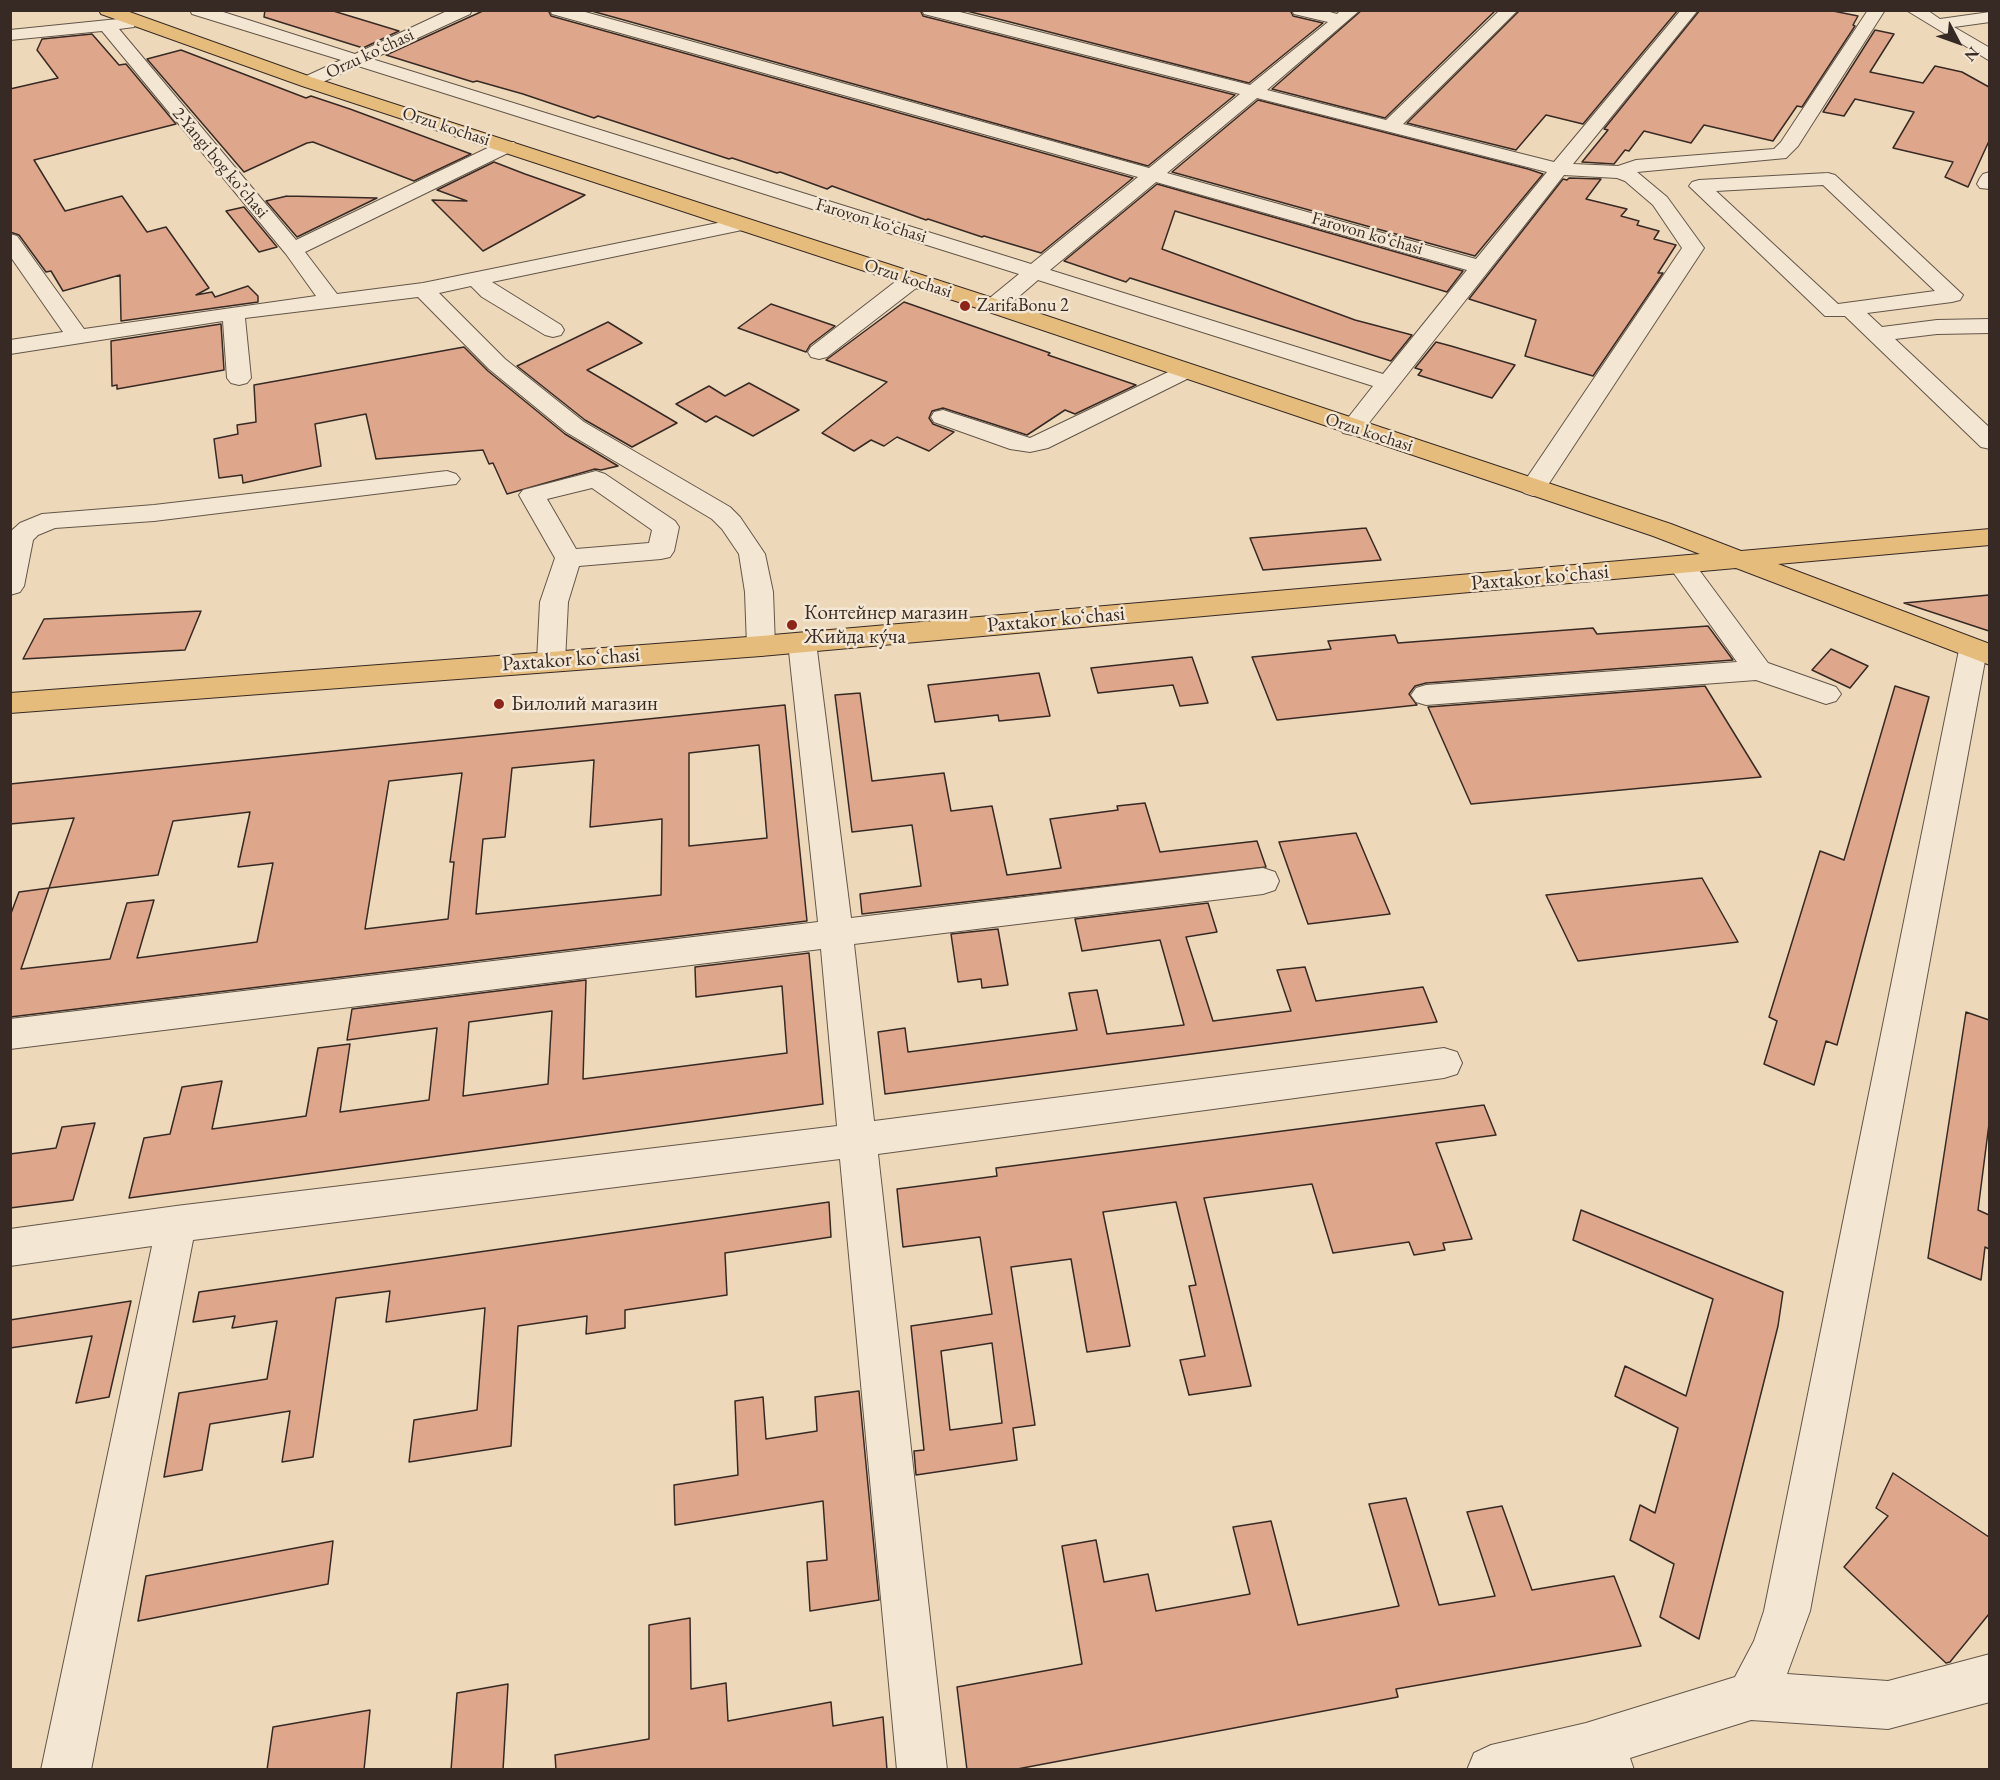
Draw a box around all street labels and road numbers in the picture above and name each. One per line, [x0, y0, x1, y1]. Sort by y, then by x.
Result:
street label: Orzu koʻchasi [323, 24, 417, 84]
street label: 2-Yangi bog koʼchasi [167, 103, 273, 223]
street label: Orzu kochasi [399, 103, 493, 151]
street label: Farovon koʻchasi [813, 194, 929, 248]
street label: Farovon koʻchasi [1309, 208, 1425, 260]
street label: Orzu kochasi [861, 255, 955, 303]
street label: Orzu kochasi [1322, 409, 1416, 457]
street label: Paxtakor koʻchasi [1470, 559, 1610, 597]
street label: Paxtakor koʻchasi [986, 601, 1126, 639]
street label: Paxtakor koʻchasi [501, 643, 641, 677]

